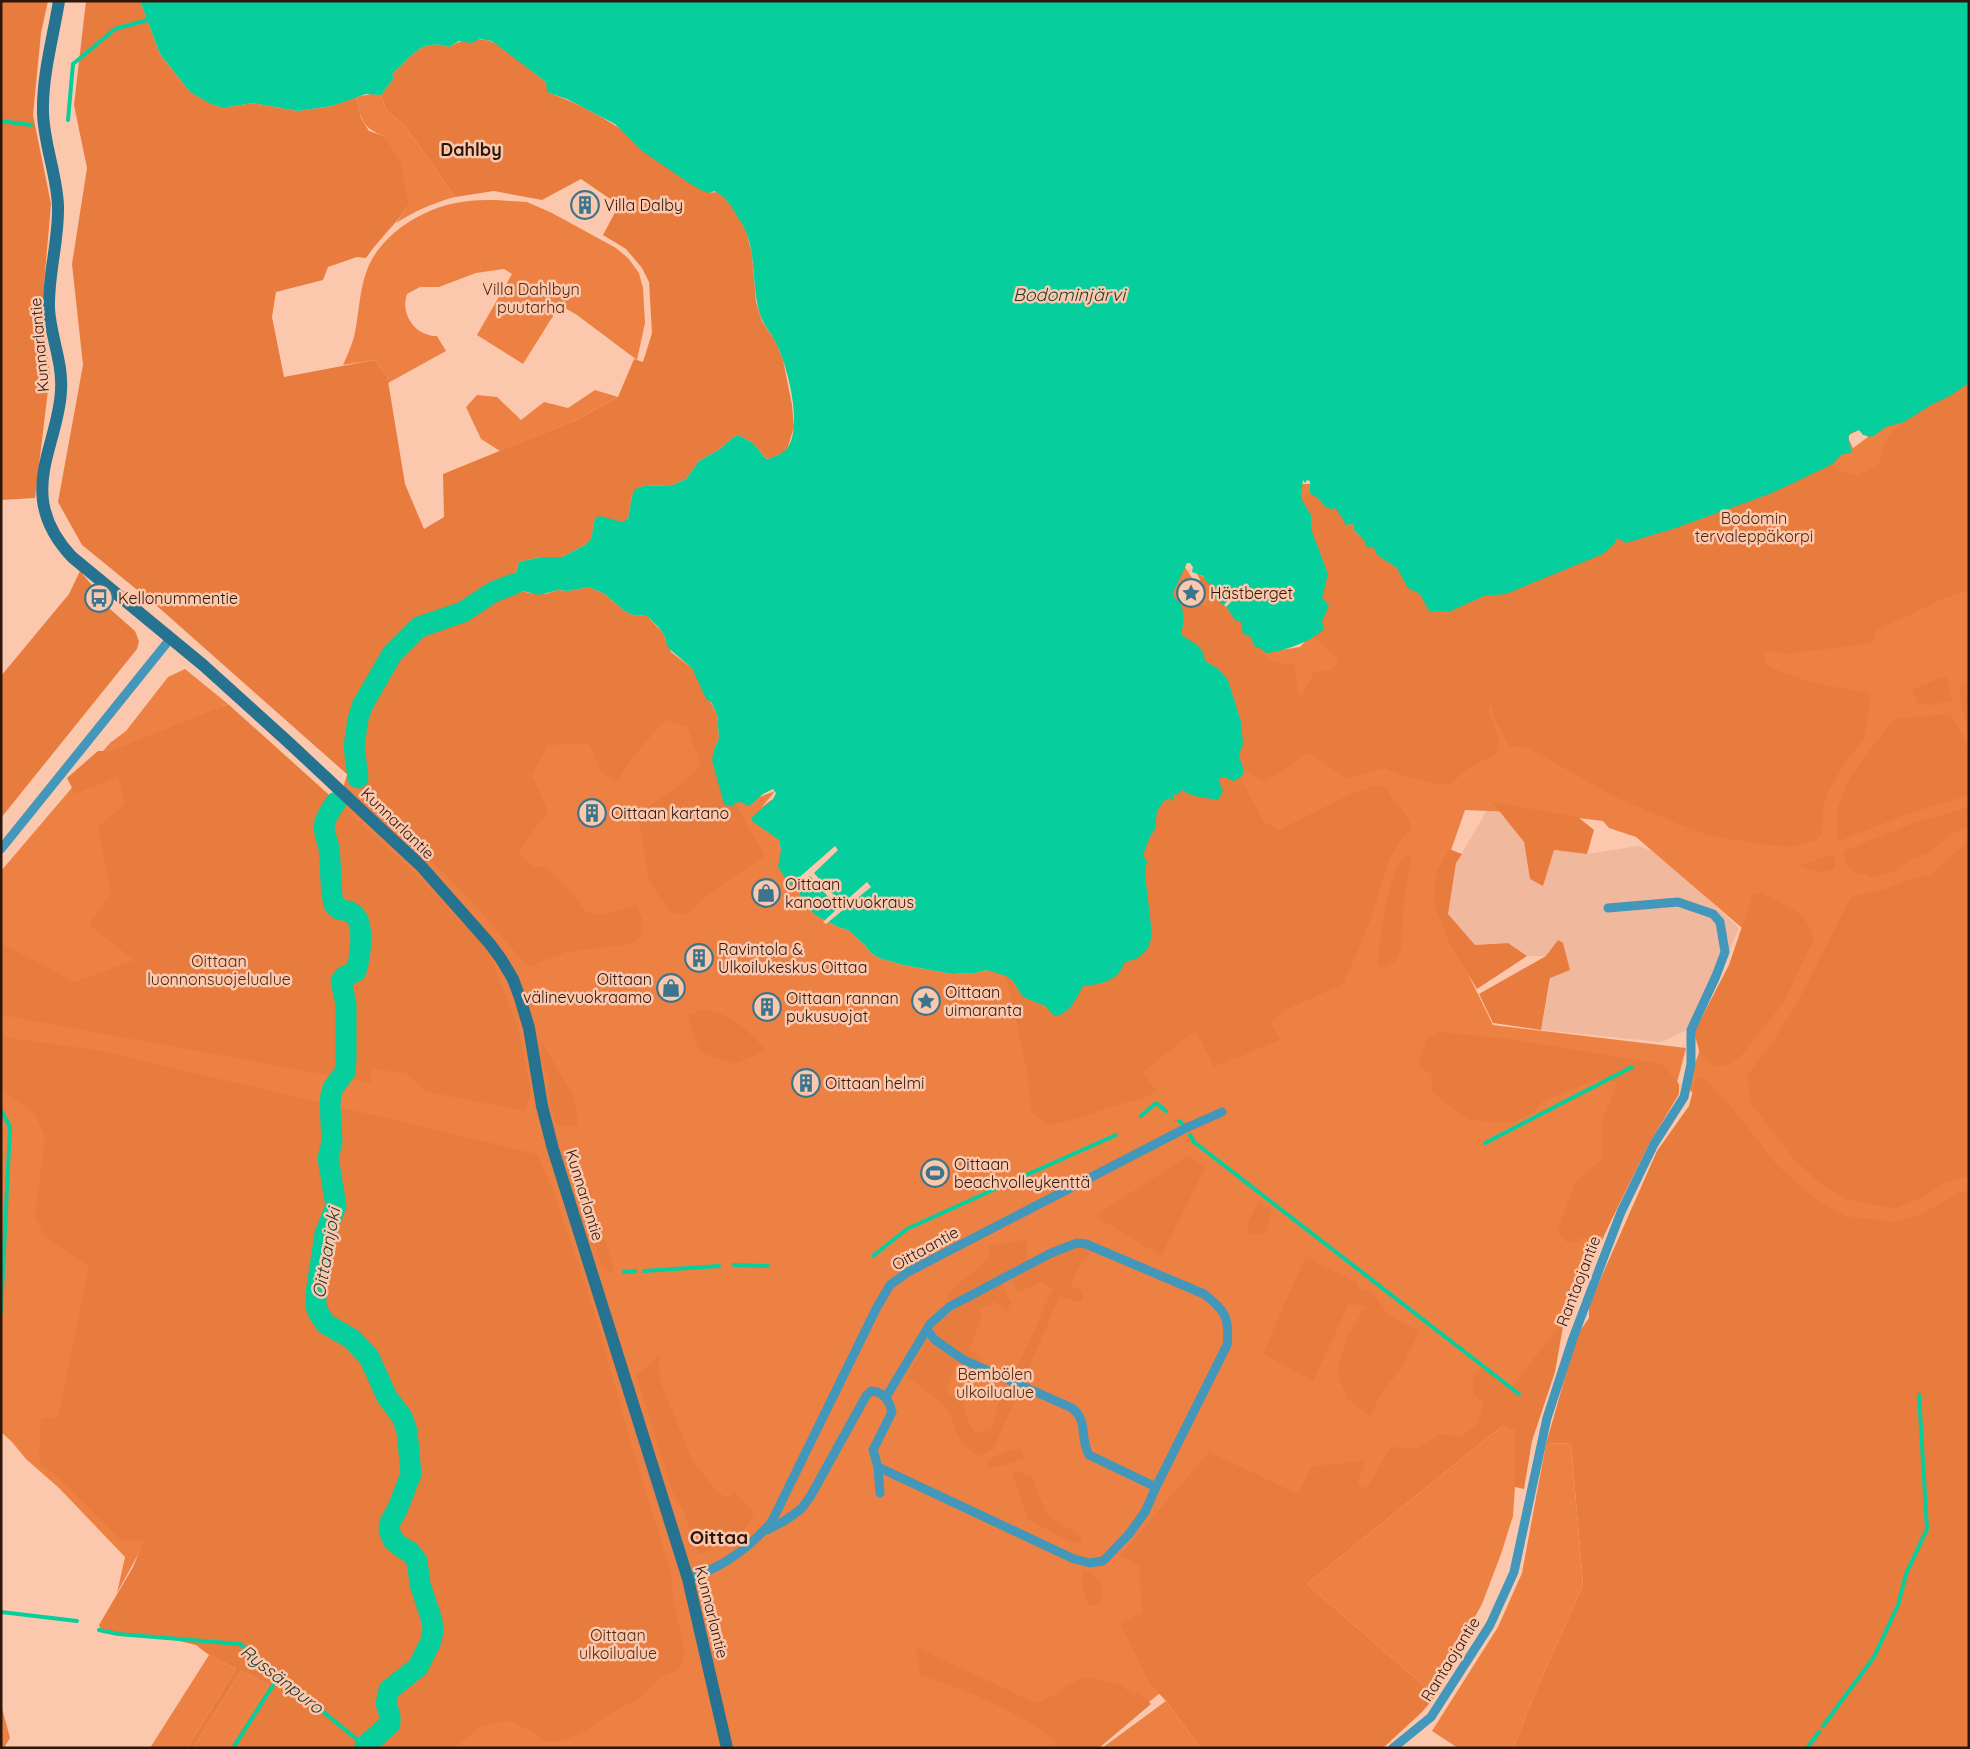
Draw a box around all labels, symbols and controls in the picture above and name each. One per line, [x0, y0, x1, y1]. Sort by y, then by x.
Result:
district label: Dahlby [440, 138, 502, 161]
building icon: Villa Dalby [570, 190, 600, 220]
place label: Villa Dalby [604, 195, 683, 215]
park label: Villa Dahlbyn puutarha [482, 279, 580, 317]
water label: Bodominjärvi [1013, 283, 1127, 306]
street label: Kunnarlantie [25, 297, 53, 393]
park label: Bodomin tervaleppäkorpi [1695, 508, 1813, 546]
place icon: Hästberget [1176, 578, 1206, 608]
bus stop icon: Kellonummentie [84, 583, 114, 613]
place label: Hästberget [1210, 583, 1293, 603]
place label: Kellonummentie [118, 588, 238, 608]
street label: Kunnarlantie [357, 783, 439, 863]
building icon: Oittaan kartano [577, 798, 607, 828]
place label: Oittaan kartano [611, 803, 729, 823]
place label: Oittaan kanoottivuokraus [785, 874, 914, 912]
shop icon: Oittaan kanoottivuokraus [751, 878, 781, 908]
place label: Ravintola & Ulkoilukeskus Oittaa [718, 939, 867, 977]
building icon: Ravintola & Ulkoilukeskus Oittaa [684, 943, 714, 973]
park label: Oittaan luonnonsuojelualue [147, 951, 291, 989]
place label: Oittaan välinevuokraamo [523, 969, 652, 1007]
shop icon: Oittaan välinevuokraamo [656, 973, 686, 1003]
place label: Oittaan uimaranta [945, 982, 1022, 1020]
place icon: Oittaan uimaranta [911, 986, 941, 1016]
place label: Oittaan rannan pukusuojat [786, 988, 899, 1026]
building icon: Oittaan rannan pukusuojat [752, 992, 782, 1022]
building icon: Oittaan helmi [791, 1068, 821, 1098]
place label: Oittaan helmi [825, 1073, 925, 1093]
street label: Kunnarlantie [562, 1147, 608, 1243]
place label: Oittaan beachvolleykenttä [954, 1154, 1090, 1192]
sports icon: Oittaan beachvolleykenttä [920, 1158, 950, 1188]
water label: Oittaanjoki [307, 1204, 346, 1300]
street label: Oittaantie [888, 1222, 962, 1274]
street label: Rantaojantie [1552, 1233, 1604, 1329]
park label: Bembölen ulkoilualue [956, 1364, 1034, 1402]
district label: Oittaa [690, 1525, 748, 1549]
street label: Kunnarlantie [691, 1564, 733, 1660]
street label: Rantaojantie [1416, 1613, 1484, 1705]
park label: Oittaan ulkoilualue [579, 1625, 657, 1663]
water label: Ryssänpuro [236, 1639, 329, 1719]

